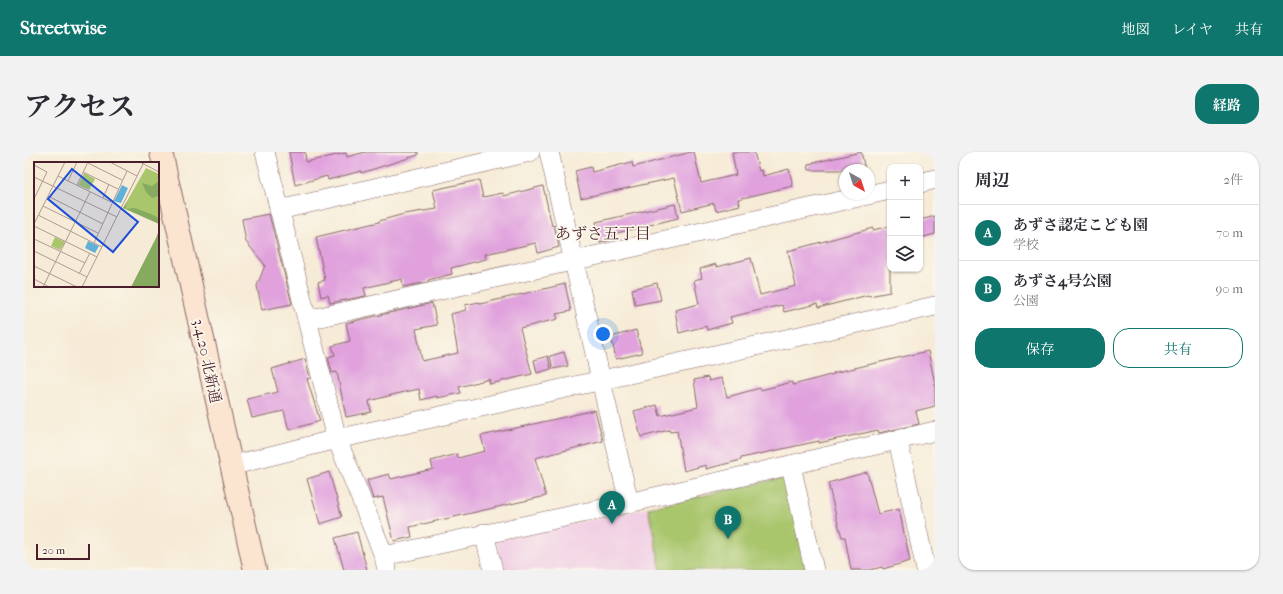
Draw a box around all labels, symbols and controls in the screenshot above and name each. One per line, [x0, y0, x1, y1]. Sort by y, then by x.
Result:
text: Streetwise [20, 17, 106, 39]
text: 地図 [1122, 21, 1150, 38]
text: レイヤ [1172, 21, 1213, 38]
text: 共有 [1235, 21, 1263, 38]
button: 経路 [1195, 84, 1259, 124]
text: アクセス [24, 90, 135, 123]
inset map [34, 162, 159, 287]
north arrow [839, 164, 875, 200]
map controls [887, 164, 923, 272]
button: + [887, 164, 923, 200]
text: 周辺 [975, 170, 1009, 190]
text: 2件 [1223, 172, 1243, 187]
button: − [887, 200, 923, 236]
text: あずさ認定こども園 [1013, 216, 1148, 234]
district label: あずさ五丁目 [555, 224, 651, 243]
text: A [984, 225, 992, 240]
text: 70 m [1216, 225, 1243, 240]
button: layers [887, 236, 923, 272]
text: 学校 [1013, 237, 1039, 252]
text: あずさ4号公園 [1013, 272, 1112, 290]
text: B [984, 281, 992, 296]
text: 90 m [1215, 281, 1243, 296]
text: 公園 [1013, 293, 1039, 308]
street label: 3.4.20 北新通 [189, 317, 225, 405]
your location [593, 324, 613, 344]
button: 保存 [975, 328, 1105, 368]
button: 共有 [1113, 328, 1243, 368]
pin: A [599, 491, 625, 524]
pin: B [715, 506, 741, 539]
scale bar [36, 542, 90, 561]
text: 20 m [42, 544, 65, 557]

